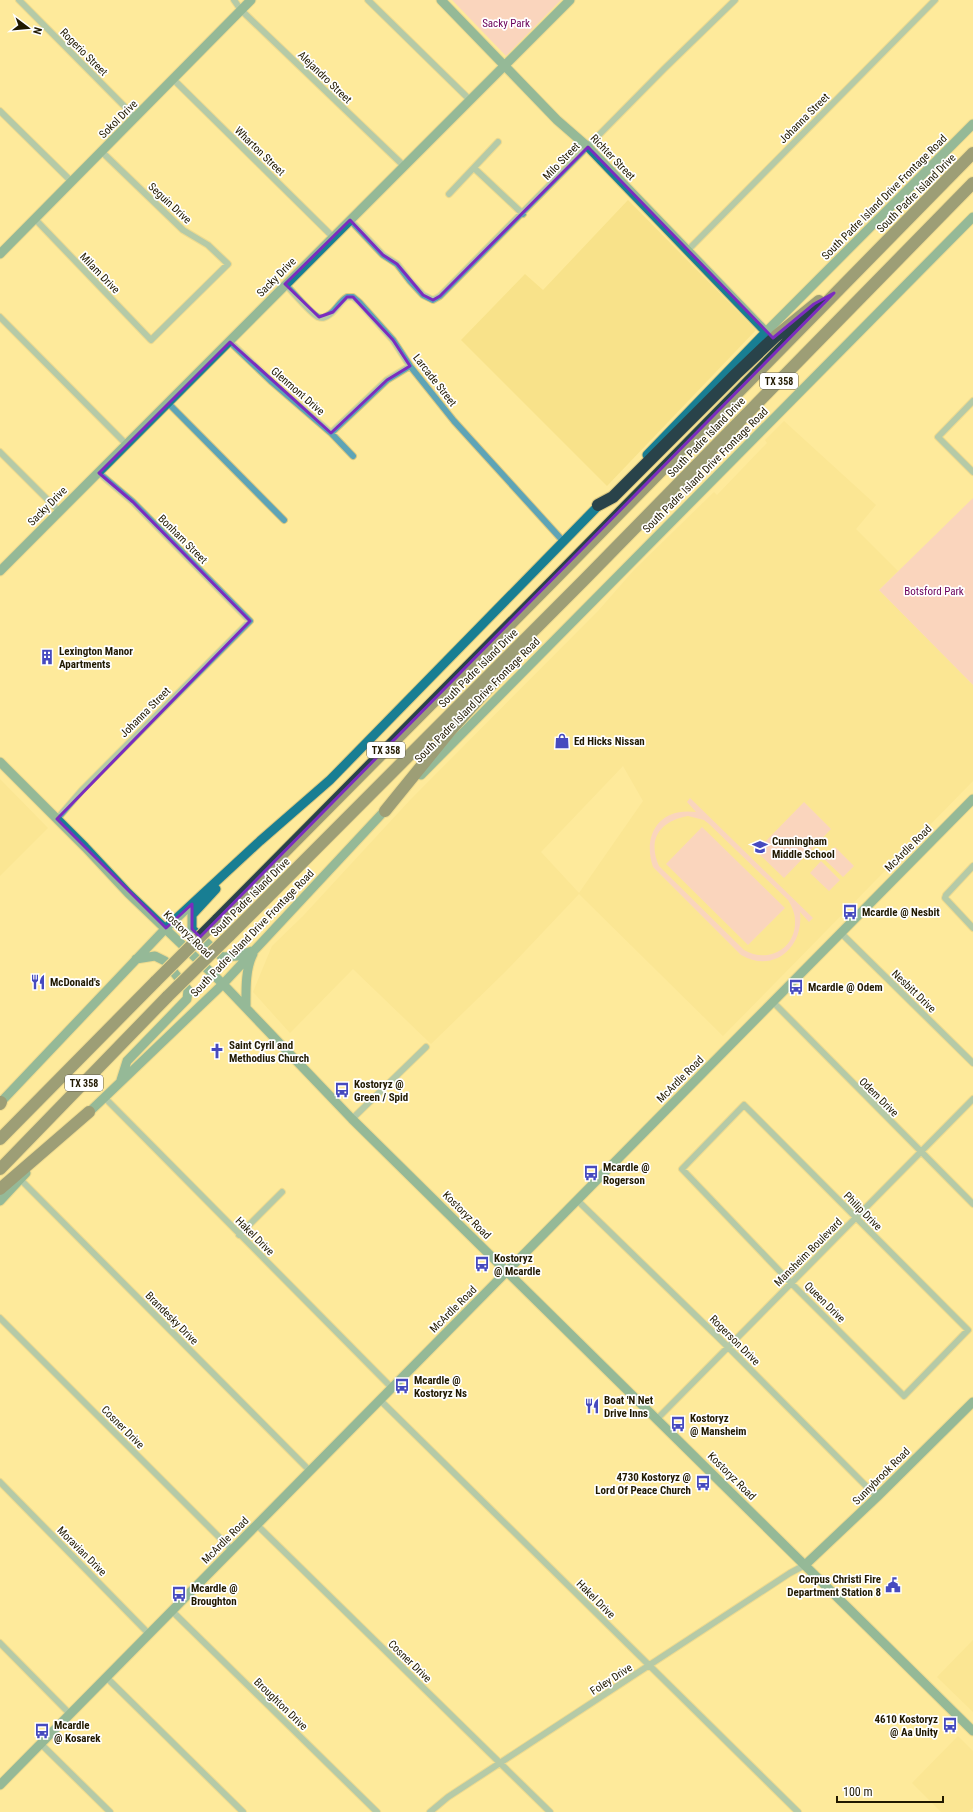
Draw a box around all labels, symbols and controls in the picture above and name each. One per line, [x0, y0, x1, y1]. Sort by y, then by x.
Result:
north arrow [8, 8, 48, 48]
park label: Sacky Park [482, 17, 530, 30]
text: N [30, 26, 44, 36]
street label: Rogerio Street [57, 26, 110, 79]
street label: Alejandro Street [295, 49, 354, 106]
street label: Johanna Street [777, 91, 832, 146]
street label: Sokol Drive [97, 98, 140, 141]
street label: Wharton Street [232, 124, 288, 179]
street label: Richter Street [588, 132, 638, 183]
street label: South Padre Island Drive Frontage Road [819, 132, 950, 263]
street label: Milo Street [540, 140, 582, 183]
street label: South Padre Island Drive [874, 151, 958, 235]
street label: Seguin Drive [146, 180, 194, 227]
street label: Milam Drive [77, 250, 122, 296]
street label: Sacky Drive [254, 255, 299, 300]
street label: Larcade Street [410, 351, 459, 409]
street label: Glenmont Drive [268, 365, 327, 418]
road number: TX 358 [760, 373, 798, 389]
street label: South Padre Island Drive [665, 395, 748, 480]
street label: South Padre Island Drive Frontage Road [640, 405, 771, 536]
street label: Sacky Drive [25, 484, 70, 529]
street label: Bonham Street [155, 512, 210, 567]
park label: Botsford Park [904, 585, 964, 598]
street label: South Padre Island Drive [436, 626, 520, 710]
street label: South Padre Island Drive Frontage Road [412, 635, 543, 766]
place label: Lexington Manor Apartments [59, 645, 133, 671]
building icon: Lexington Manor Apartments [38, 648, 56, 666]
street label: Johanna Street [118, 685, 173, 740]
shop icon: Ed Hicks Nissan [553, 732, 571, 750]
place label: Ed Hicks Nissan [574, 735, 645, 748]
road number: TX 358 [367, 742, 405, 758]
street label: McArdle Road [882, 822, 934, 874]
place label: Cunningham Middle School [772, 835, 835, 861]
school or university icon: Cunningham Middle School [751, 838, 769, 856]
street label: South Padre Island Drive [208, 855, 292, 939]
street label: South Padre Island Drive Frontage Road [188, 867, 317, 1000]
bus stop icon: Mcardle @ Nesbit [841, 903, 859, 921]
place label: Mcardle @ Nesbit [862, 906, 940, 919]
street label: Kostoryz Road [161, 908, 215, 961]
street label: Nesbitt Drive [889, 967, 938, 1015]
restaurant icon: McDonald's [29, 973, 47, 991]
place label: McDonald's [50, 976, 100, 989]
bus stop icon: Mcardle @ Odem [787, 978, 805, 996]
place label: Mcardle @ Odem [808, 981, 883, 994]
place label: Saint Cyril and Methodius Church [229, 1039, 309, 1065]
church icon: Saint Cyril and Methodius Church [208, 1042, 226, 1060]
street label: McArdle Road [654, 1053, 706, 1105]
road number: TX 358 [65, 1075, 103, 1091]
street label: Odem Drive [856, 1075, 901, 1120]
place label: Kostoryz @ Green / Spid [354, 1078, 408, 1104]
bus stop icon: Kostoryz @ Green / Spid [333, 1081, 351, 1099]
place label: Mcardle @ Rogerson [603, 1161, 650, 1187]
bus stop icon: Mcardle @ Rogerson [582, 1164, 600, 1182]
street label: Kostoryz Road [440, 1189, 493, 1242]
street label: Philip Drive [841, 1189, 885, 1233]
street label: Hakel Drive [233, 1214, 277, 1258]
street label: Mansheim Boulevard [772, 1216, 845, 1289]
place label: Kostoryz @ Mcardle [494, 1252, 541, 1278]
bus stop icon: Kostoryz @ Mcardle [473, 1255, 491, 1273]
street label: Queen Drive [802, 1279, 848, 1325]
street label: McArdle Road [427, 1283, 479, 1335]
street label: Brandesky Drive [143, 1289, 201, 1347]
street label: Rogerson Drive [707, 1313, 762, 1368]
place label: Mcardle @ Kostoryz Ns [414, 1374, 467, 1400]
bus stop icon: Mcardle @ Kostoryz Ns [393, 1377, 411, 1395]
place label: Boat 'N Net Drive Inns [604, 1394, 654, 1420]
restaurant icon: Boat 'N Net Drive Inns [583, 1397, 601, 1415]
street label: Cosner Drive [99, 1403, 147, 1451]
place label: Kostoryz @ Mansheim [690, 1412, 747, 1438]
bus stop icon: Kostoryz @ Mansheim [669, 1415, 687, 1433]
street label: Sunnybrook Road [850, 1445, 913, 1508]
street label: Kostoryz Road [705, 1450, 758, 1503]
place label: 4730 Kostoryz @ Lord Of Peace Church [595, 1471, 691, 1497]
bus stop icon: 4730 Kostoryz @ Lord Of Peace Church [694, 1474, 712, 1492]
street label: McArdle Road [199, 1514, 251, 1566]
street label: Moravian Drive [54, 1524, 109, 1579]
place label: Corpus Christi Fire Department Station 8 [787, 1573, 881, 1599]
public building icon: Corpus Christi Fire Department Station 8 [884, 1576, 902, 1594]
street label: Hakel Drive [574, 1577, 618, 1621]
place label: Mcardle @ Broughton [191, 1582, 238, 1608]
bus stop icon: Mcardle @ Broughton [170, 1585, 188, 1603]
street label: Cosner Drive [385, 1638, 434, 1685]
street label: Foley Drive [588, 1661, 635, 1698]
street label: Broughton Drive [251, 1676, 310, 1733]
place label: 4610 Kostoryz @ Aa Unity [875, 1713, 938, 1739]
bus stop icon: 4610 Kostoryz @ Aa Unity [941, 1716, 959, 1734]
place label: Mcardle @ Kosarek [54, 1719, 101, 1745]
bus stop icon: Mcardle @ Kosarek [33, 1722, 51, 1740]
scale bar [837, 1778, 943, 1804]
text: 100 m [843, 1785, 873, 1799]

